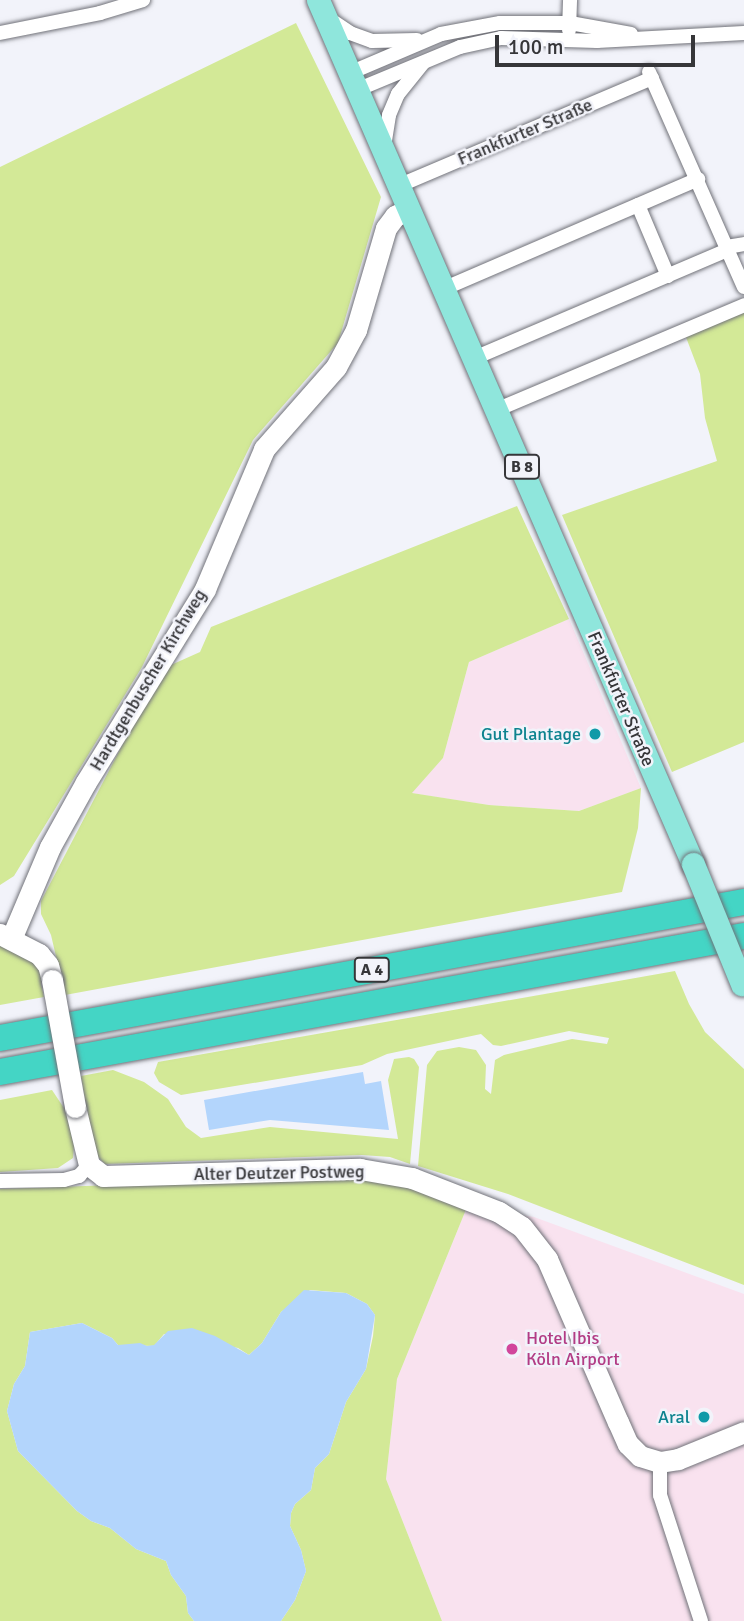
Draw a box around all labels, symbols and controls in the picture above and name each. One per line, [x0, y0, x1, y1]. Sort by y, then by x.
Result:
scale bar [499, 21, 698, 65]
text: 100 m [508, 34, 563, 60]
street label: Frankfurter Straße [454, 94, 596, 170]
road number: B 8 [503, 454, 541, 480]
street label: Hardtgenbuscher Kirchweg [85, 585, 211, 775]
street label: Frankfurter Straße [583, 628, 659, 770]
place label: Gut Plantage [481, 723, 581, 745]
marker: Gut Plantage [587, 726, 603, 742]
road number: A 4 [353, 958, 391, 982]
street label: Alter Deutzer Postweg [193, 1161, 365, 1185]
place label: Hotel Ibis Köln Airport [526, 1328, 620, 1370]
marker: Hotel Ibis Köln Airport [504, 1341, 520, 1357]
place label: Aral [658, 1406, 690, 1428]
marker: Aral [696, 1409, 712, 1425]

